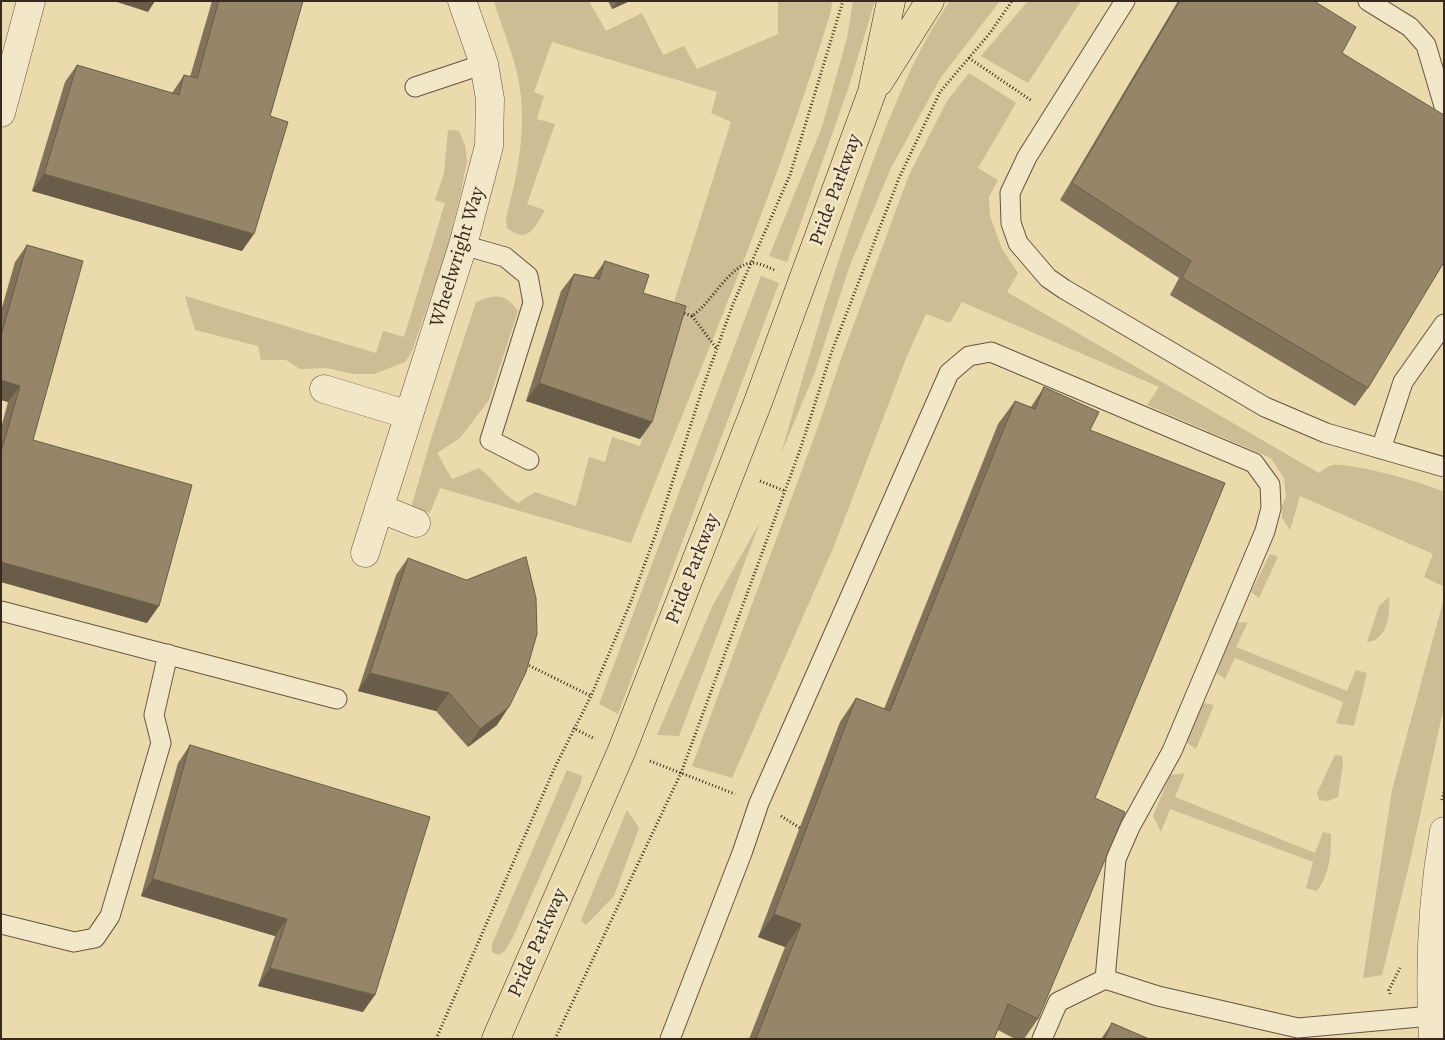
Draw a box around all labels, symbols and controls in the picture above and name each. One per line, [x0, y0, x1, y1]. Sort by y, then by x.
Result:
street label: Pride Parkway [805, 131, 867, 249]
street label: Wheelwright Way [425, 184, 491, 330]
street label: Pride Parkway [661, 510, 725, 628]
street label: Pride Parkway [503, 885, 573, 1001]

